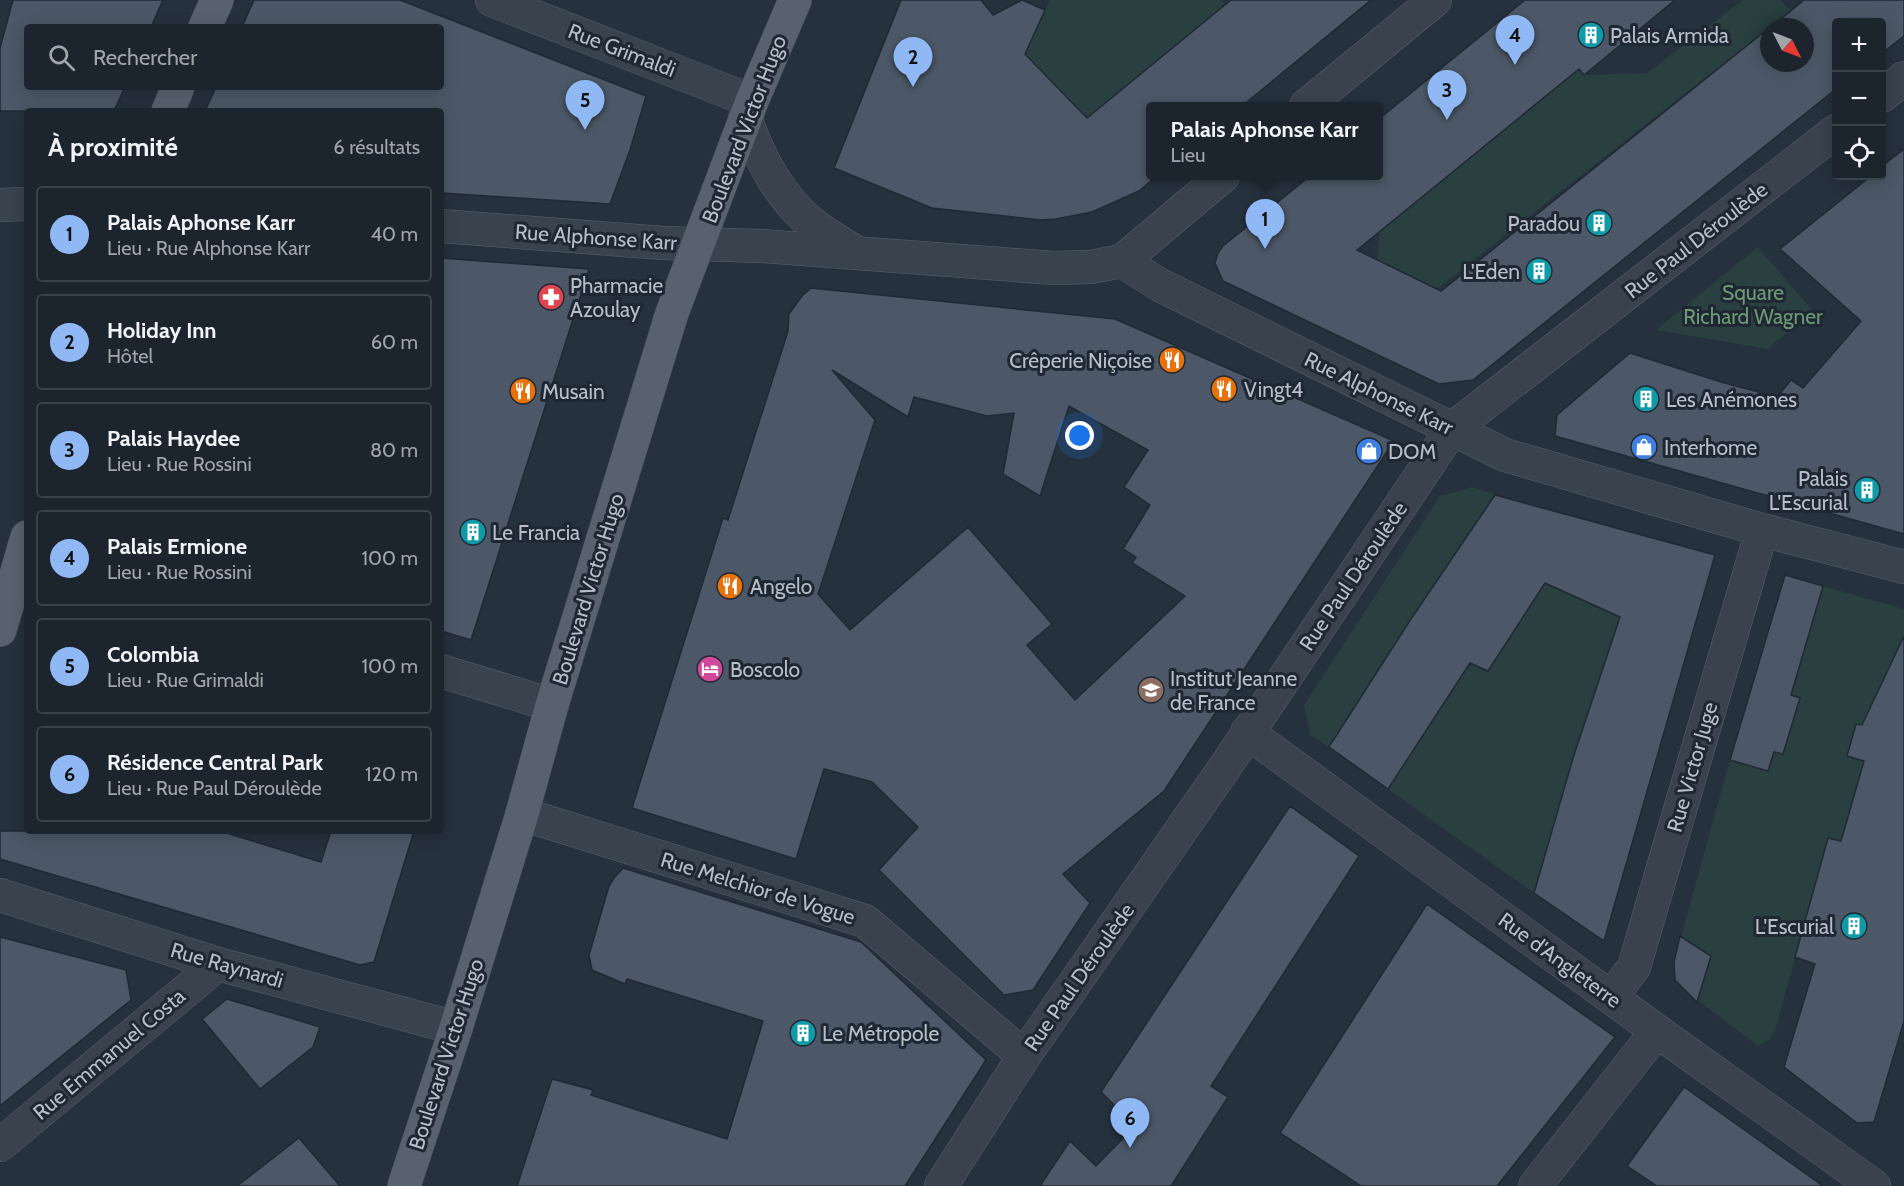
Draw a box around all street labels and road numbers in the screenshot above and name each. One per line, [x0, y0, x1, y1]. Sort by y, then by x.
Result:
street label: Rue Grimaldi [565, 18, 679, 82]
street label: Boulevard Victor Hugo [697, 32, 791, 226]
street label: Rue Paul Déroulède [1620, 176, 1773, 303]
street label: Rue Alphonse Karr [514, 219, 678, 255]
street label: Rue Alphonse Karr [1301, 346, 1458, 440]
street label: Boulevard Victor Hugo [547, 490, 629, 688]
street label: Rue Paul Déroulède [1294, 497, 1412, 655]
street label: Rue Victor Juge [1662, 699, 1723, 835]
street label: Rue Melchior de Vogue [658, 847, 858, 930]
street label: Rue Paul Déroulède [1019, 898, 1139, 1056]
street label: Rue d'Angleterre [1494, 907, 1626, 1013]
street label: Rue Raynardi [168, 937, 286, 993]
street label: Boulevard Victor Hugo [403, 956, 489, 1152]
street label: Rue Emmanuel Costa [28, 983, 190, 1125]

